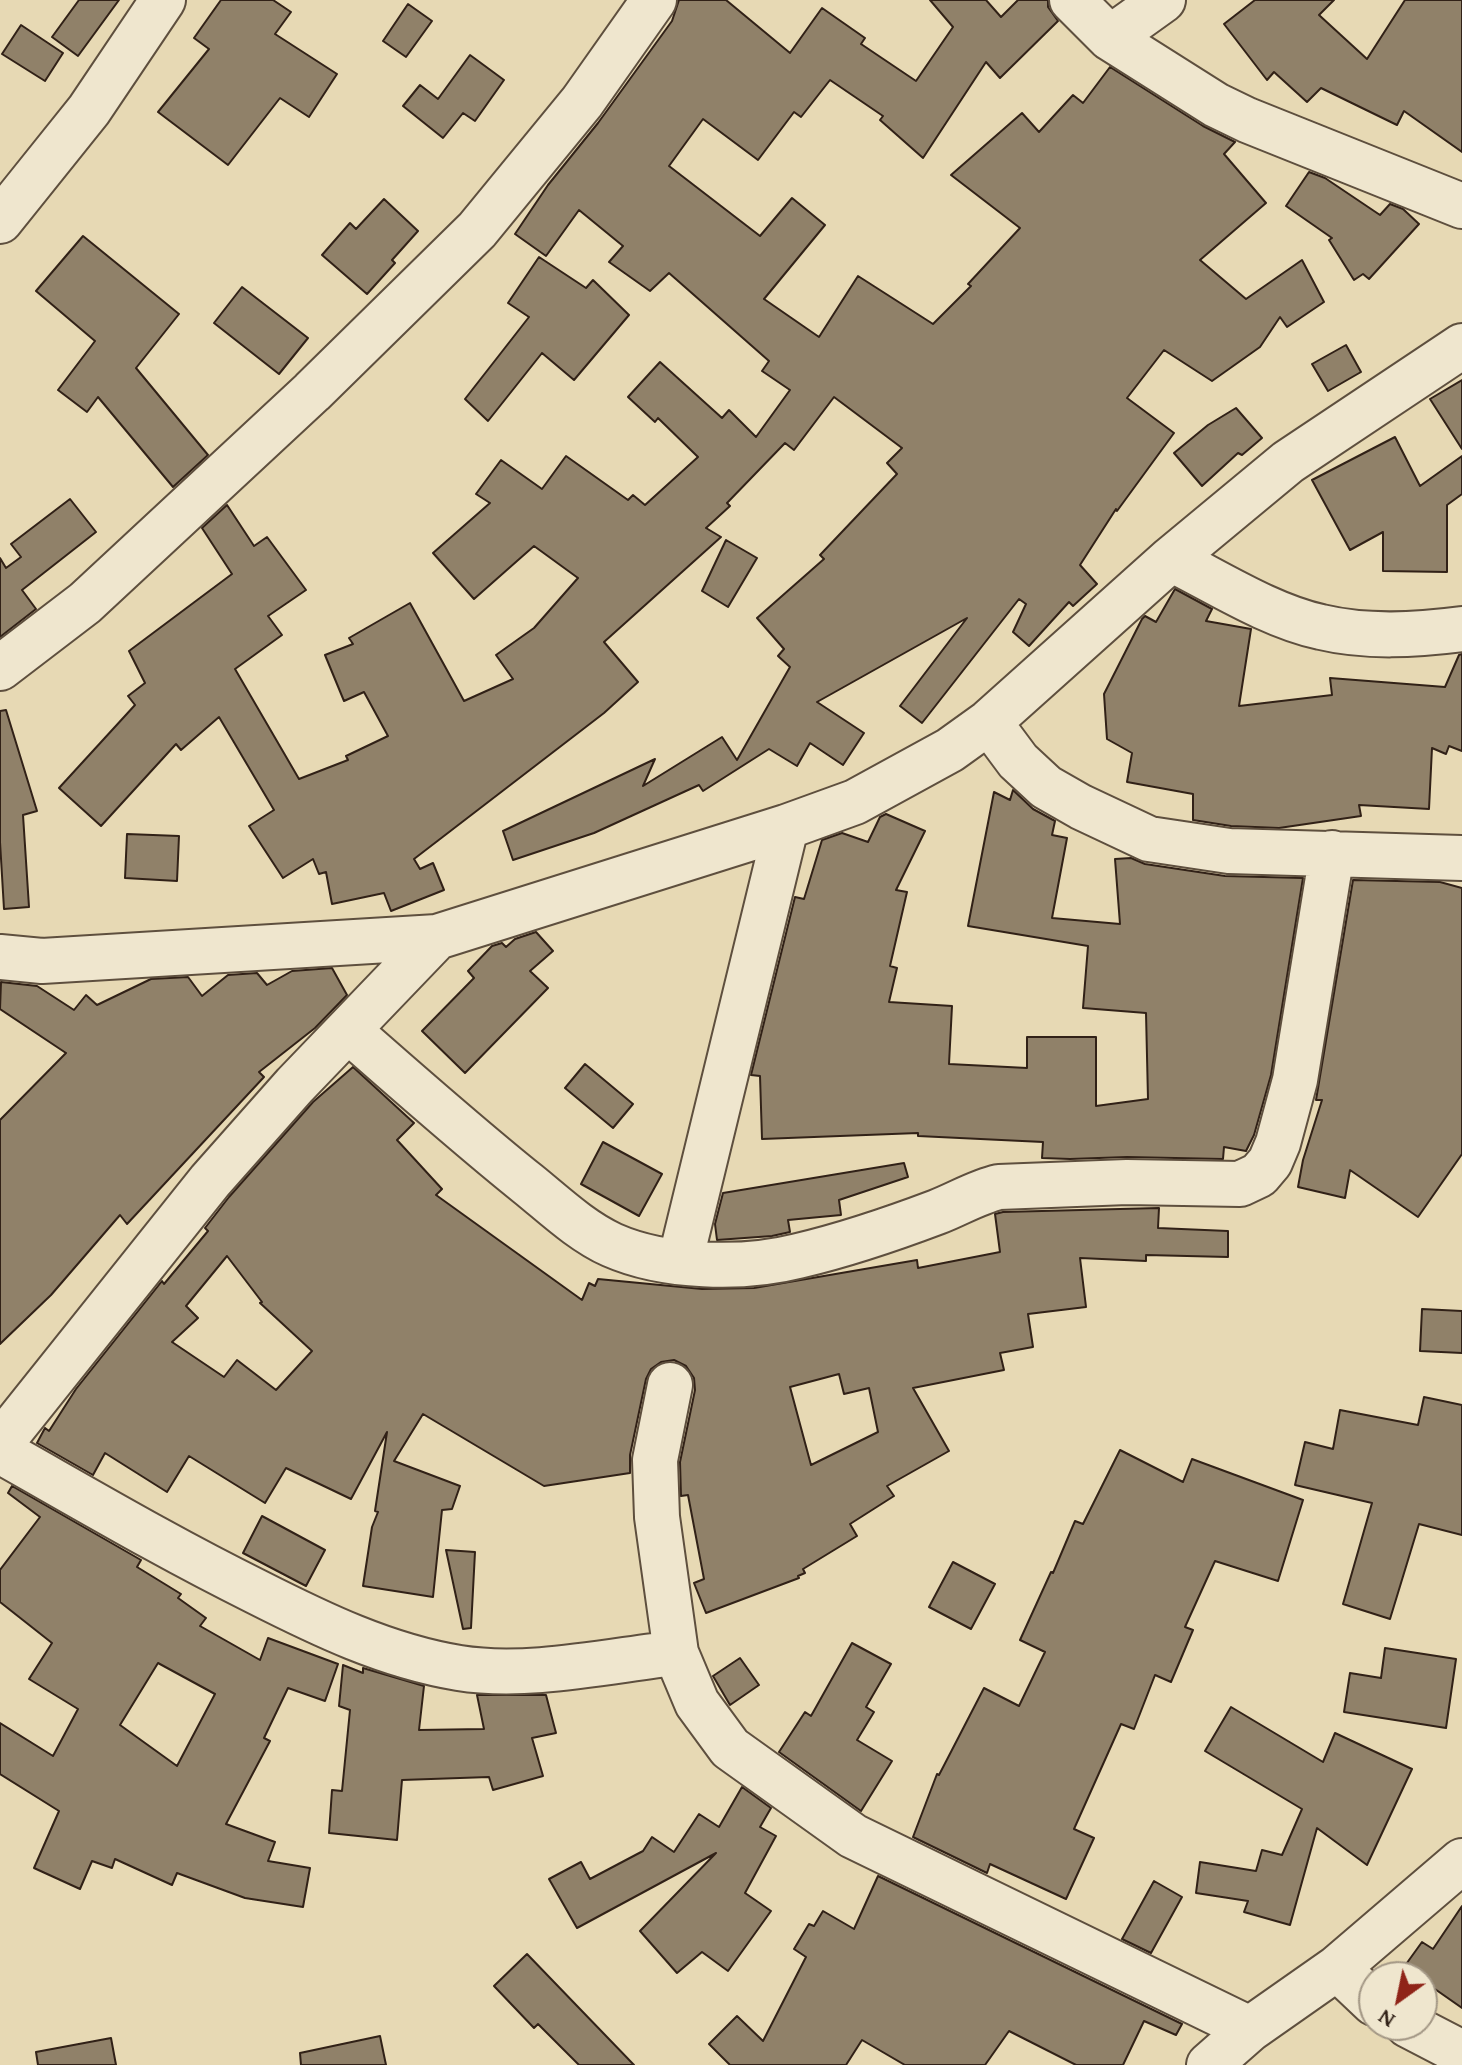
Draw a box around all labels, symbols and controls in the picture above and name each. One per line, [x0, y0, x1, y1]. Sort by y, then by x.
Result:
north arrow [1358, 1961, 1438, 2041]
text: N [1371, 2002, 1401, 2037]

